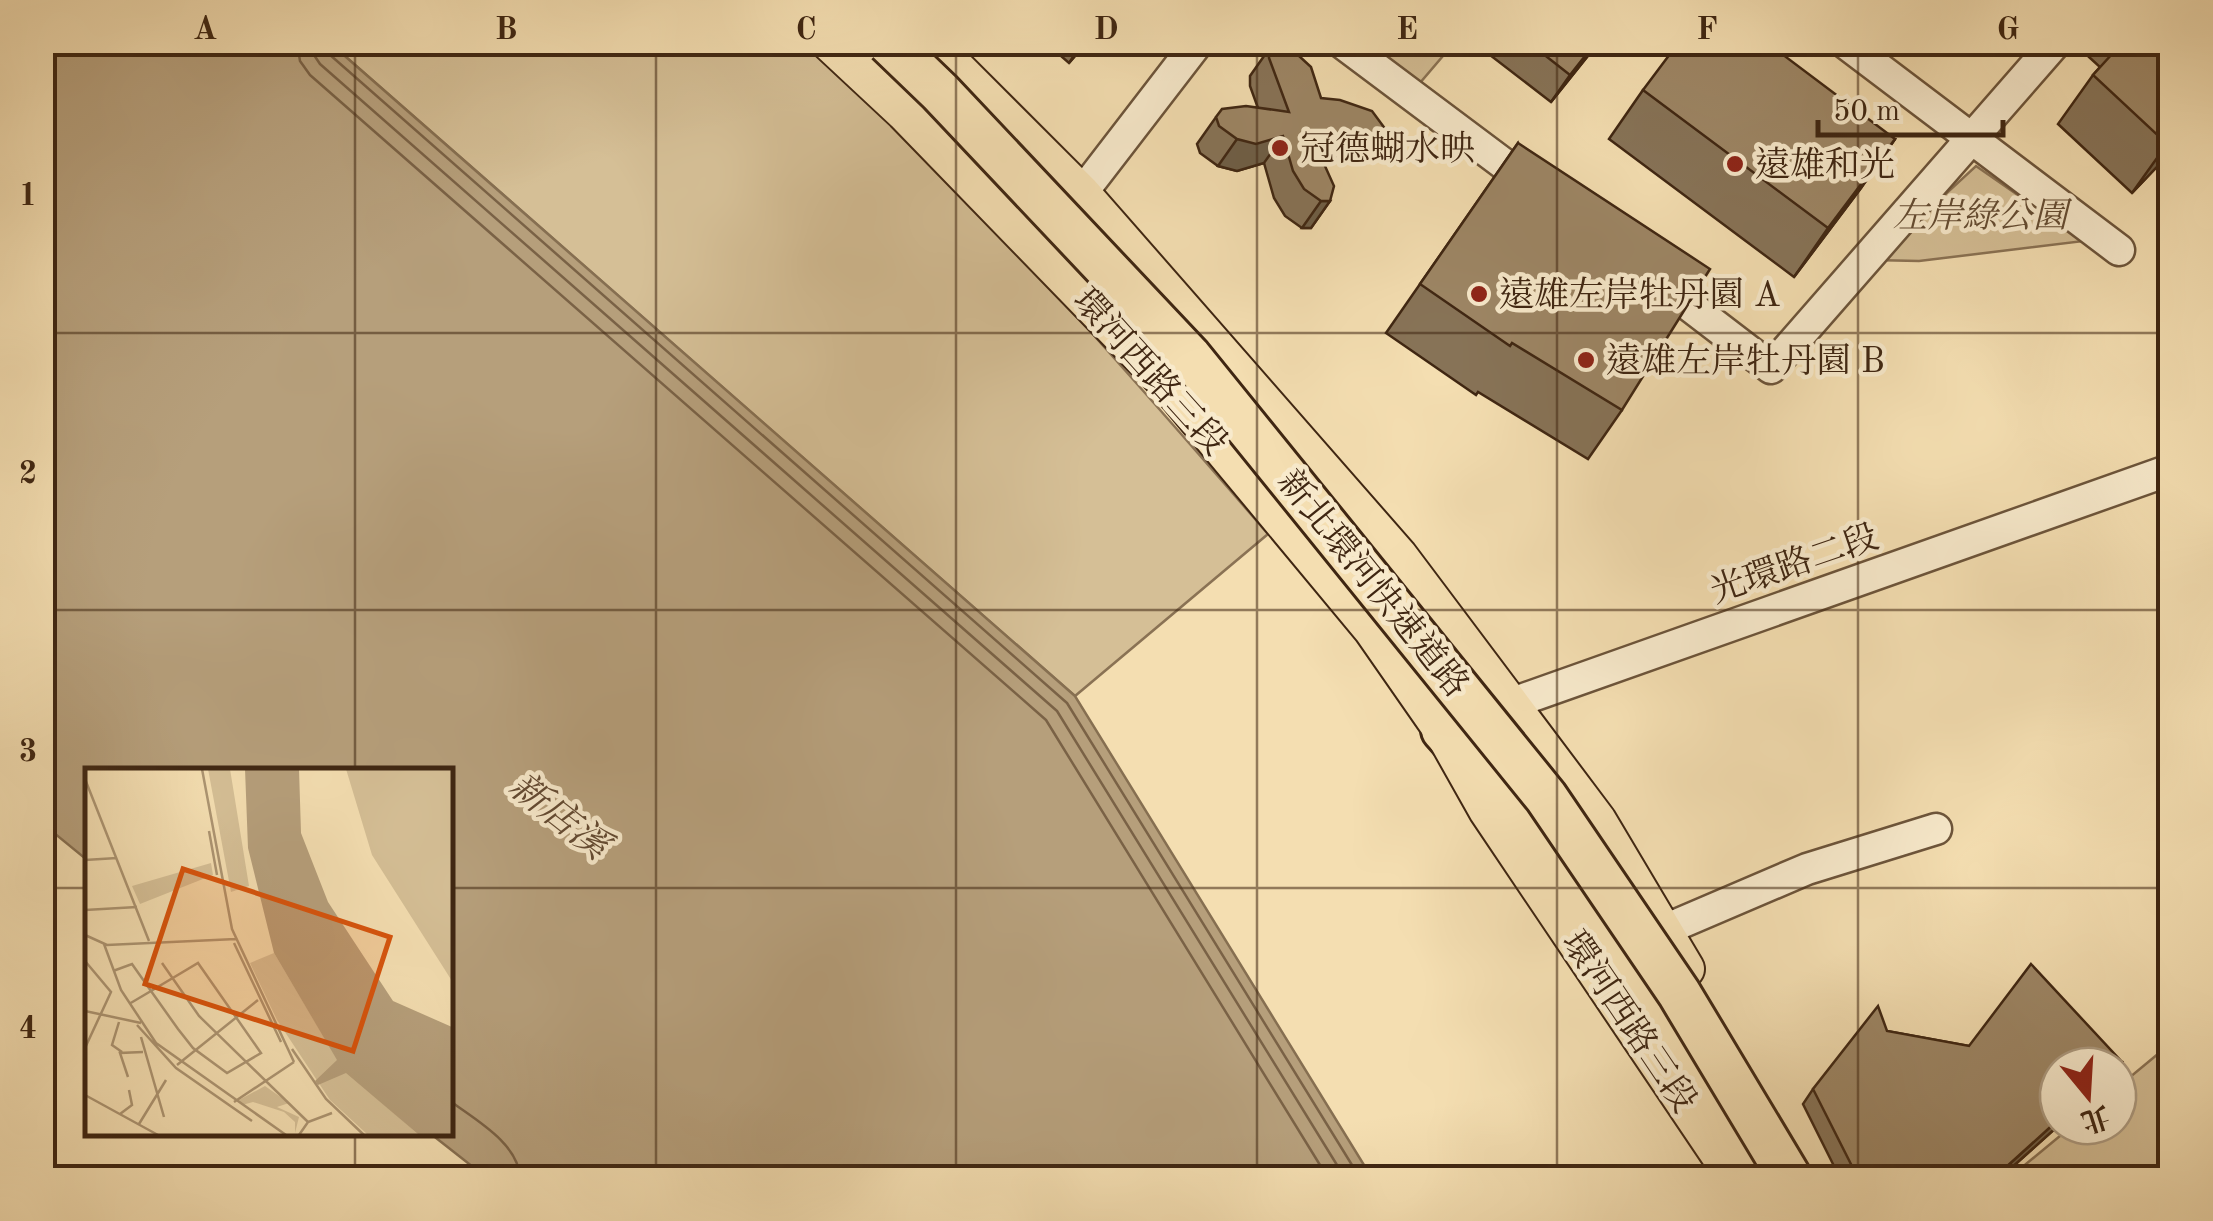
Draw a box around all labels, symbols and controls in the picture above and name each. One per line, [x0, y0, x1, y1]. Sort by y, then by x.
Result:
text: A [193, 15, 217, 47]
text: B [495, 15, 517, 47]
text: C [795, 15, 817, 47]
text: D [1093, 15, 1119, 47]
text: E [1396, 15, 1418, 47]
text: F [1696, 15, 1718, 47]
text: G [1996, 15, 2020, 47]
scale bar [1818, 75, 2003, 137]
text: 50 m [1833, 97, 1900, 127]
place label: 冠德蝴水映 [1300, 130, 1475, 168]
marker: 冠德蝴水映 [1269, 137, 1291, 159]
place label: 遠雄和光 [1755, 146, 1895, 184]
marker: 遠雄和光 [1724, 153, 1746, 175]
text: 1 [19, 181, 37, 213]
park label: 左岸綠公園 [1892, 197, 2072, 235]
place label: 遠雄左岸牡丹園 A [1499, 276, 1781, 314]
street label: 環河西路三段 [1066, 281, 1235, 462]
marker: 遠雄左岸牡丹園 A [1468, 283, 1490, 305]
place label: 遠雄左岸牡丹園 B [1606, 342, 1885, 380]
marker: 遠雄左岸牡丹園 B [1575, 349, 1597, 371]
text: 2 [19, 459, 37, 491]
street label: 新北環河快速道路 [1270, 463, 1476, 704]
street label: 光環路二段 [1705, 517, 1883, 610]
text: 3 [19, 737, 37, 769]
water label: 新店溪 [502, 764, 620, 870]
inset map [85, 768, 452, 1136]
street label: 環河西路三段 [1555, 924, 1704, 1119]
text: 4 [19, 1014, 37, 1046]
north arrow [2038, 1046, 2138, 1146]
text: 北 [2077, 1099, 2113, 1137]

